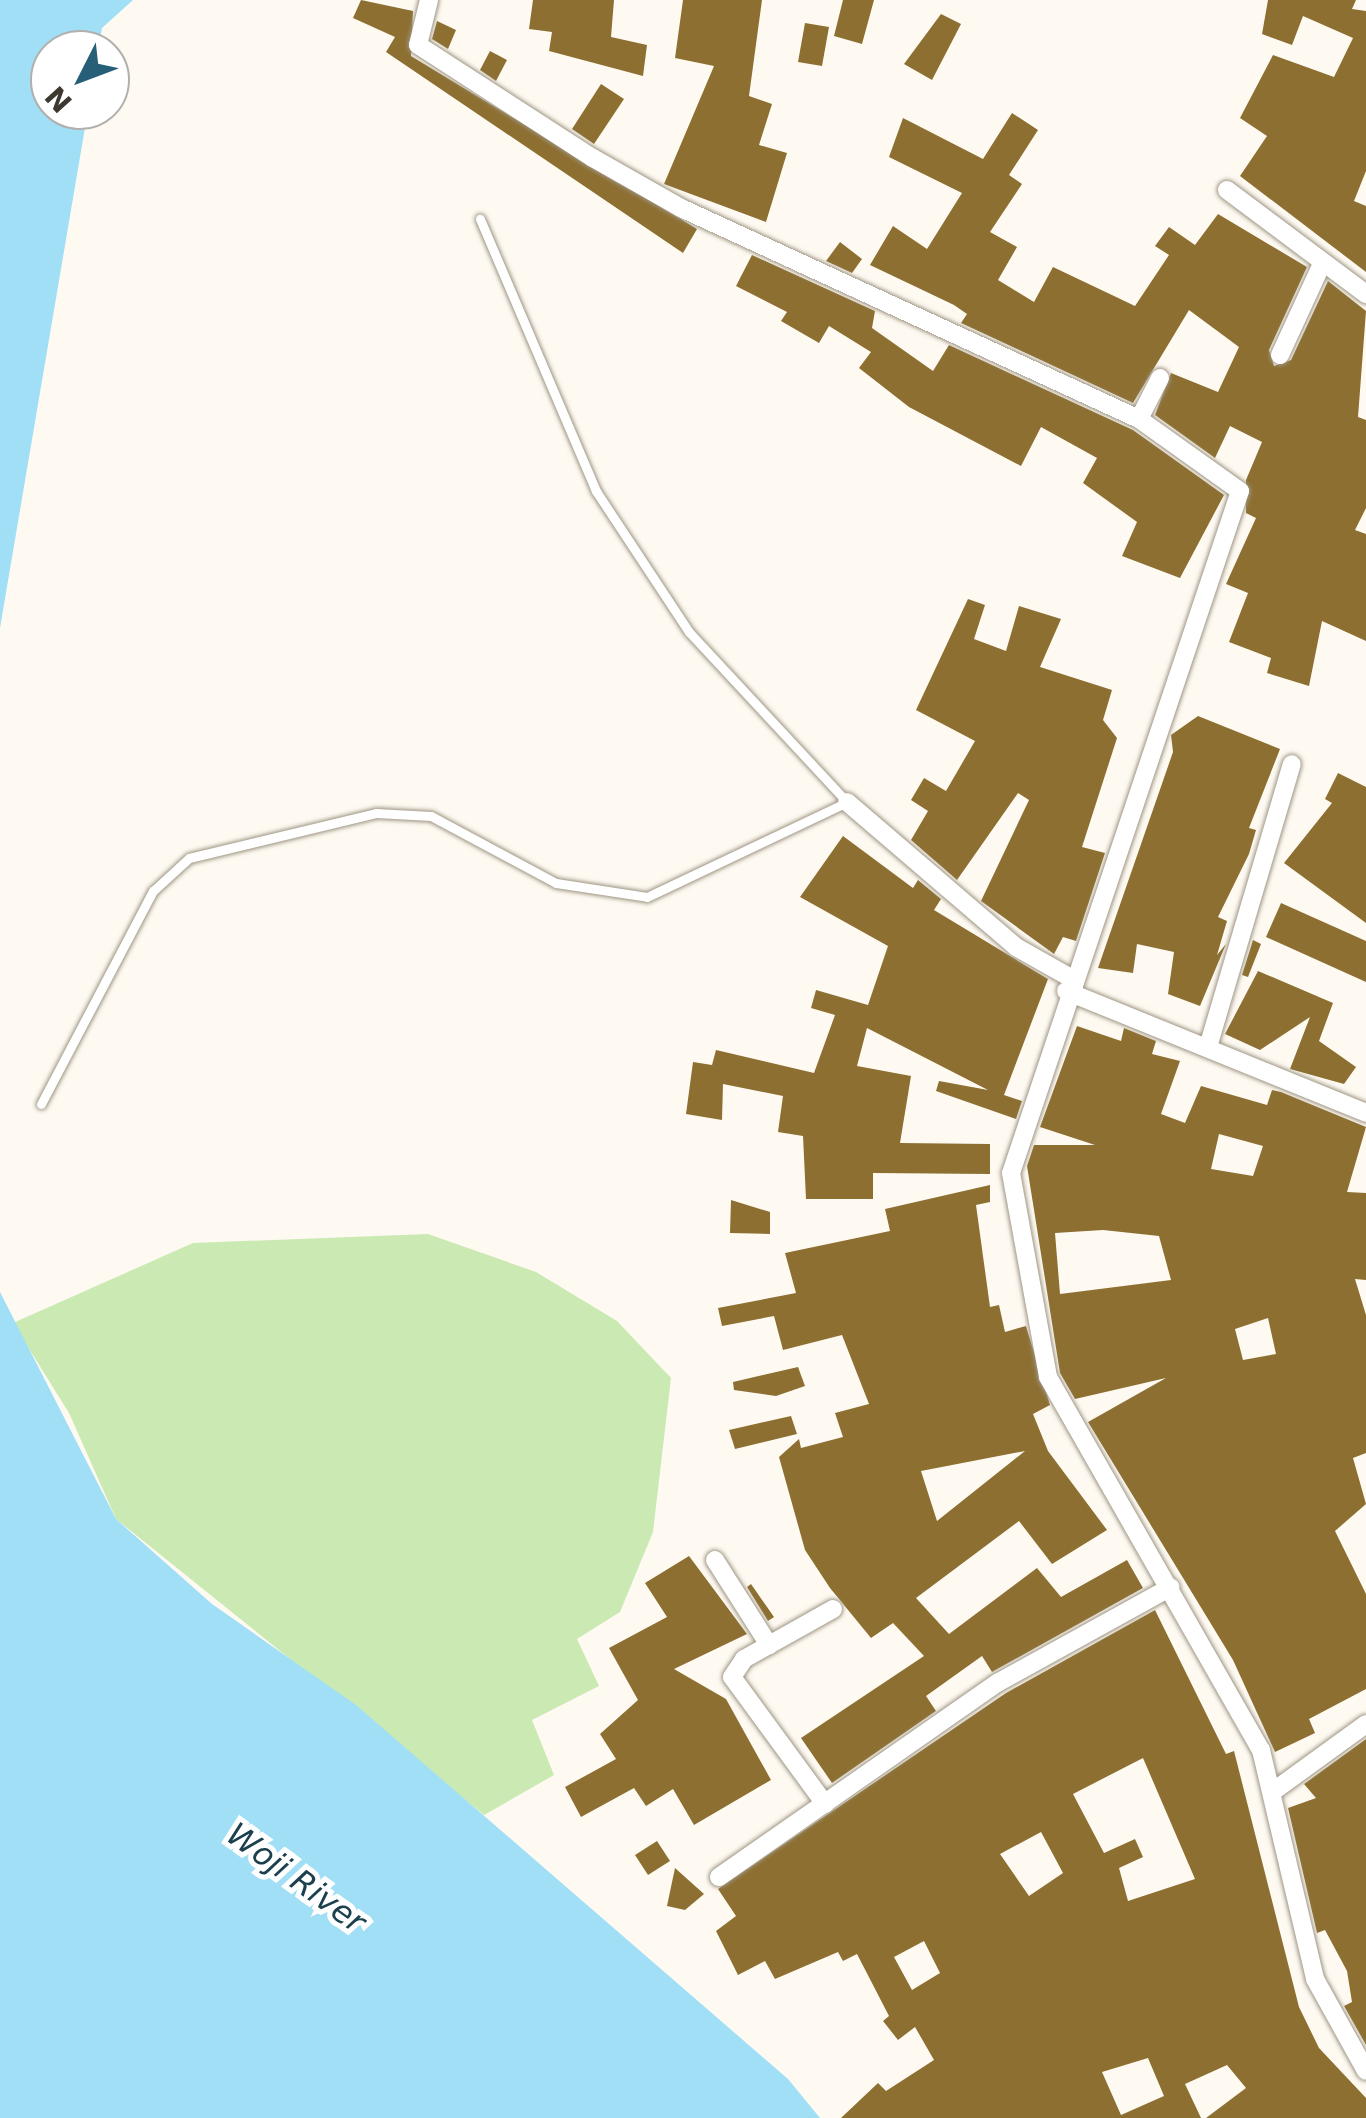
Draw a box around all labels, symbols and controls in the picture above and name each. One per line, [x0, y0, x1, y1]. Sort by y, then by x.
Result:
north arrow [30, 30, 130, 130]
text: N [39, 79, 79, 119]
water label: Woji River [219, 1815, 373, 1941]

